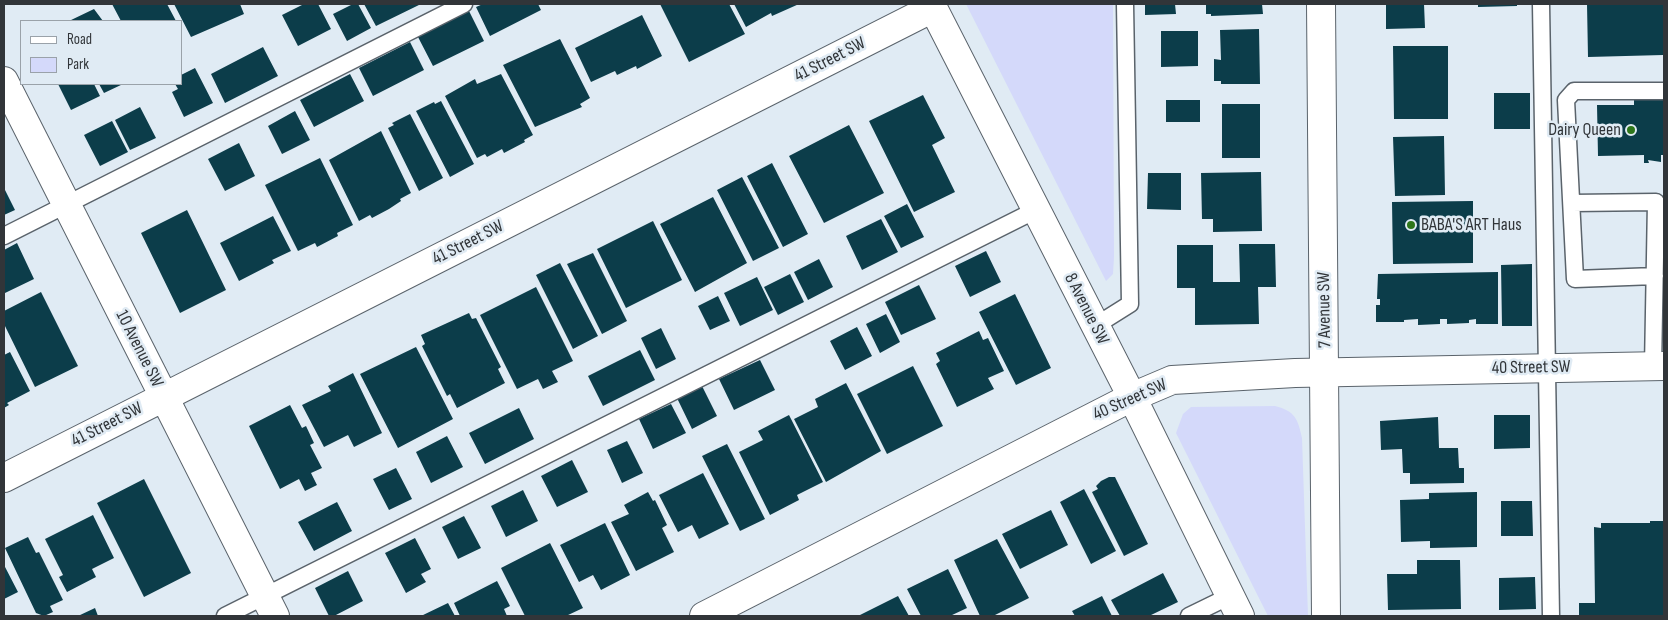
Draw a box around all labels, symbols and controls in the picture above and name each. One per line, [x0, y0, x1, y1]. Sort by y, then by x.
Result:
legend [20, 20, 182, 85]
text: Road [67, 30, 92, 49]
street label: 41 Street SW [791, 33, 869, 87]
text: Park [67, 55, 89, 74]
place label: Dairy Queen [1548, 119, 1621, 141]
marker: Dairy Queen [1625, 124, 1637, 136]
place label: BABA'S ART Haus [1421, 214, 1522, 236]
street label: 41 Street SW [429, 216, 507, 270]
marker: BABA'S ART Haus [1405, 219, 1417, 231]
street label: 8 Avenue SW [1059, 270, 1113, 348]
street label: 7 Avenue SW [1314, 272, 1336, 348]
street label: 10 Avenue SW [110, 307, 168, 391]
street label: 40 Street SW [1491, 357, 1571, 379]
street label: 40 Street SW [1090, 374, 1170, 426]
street label: 41 Street SW [68, 398, 146, 452]

